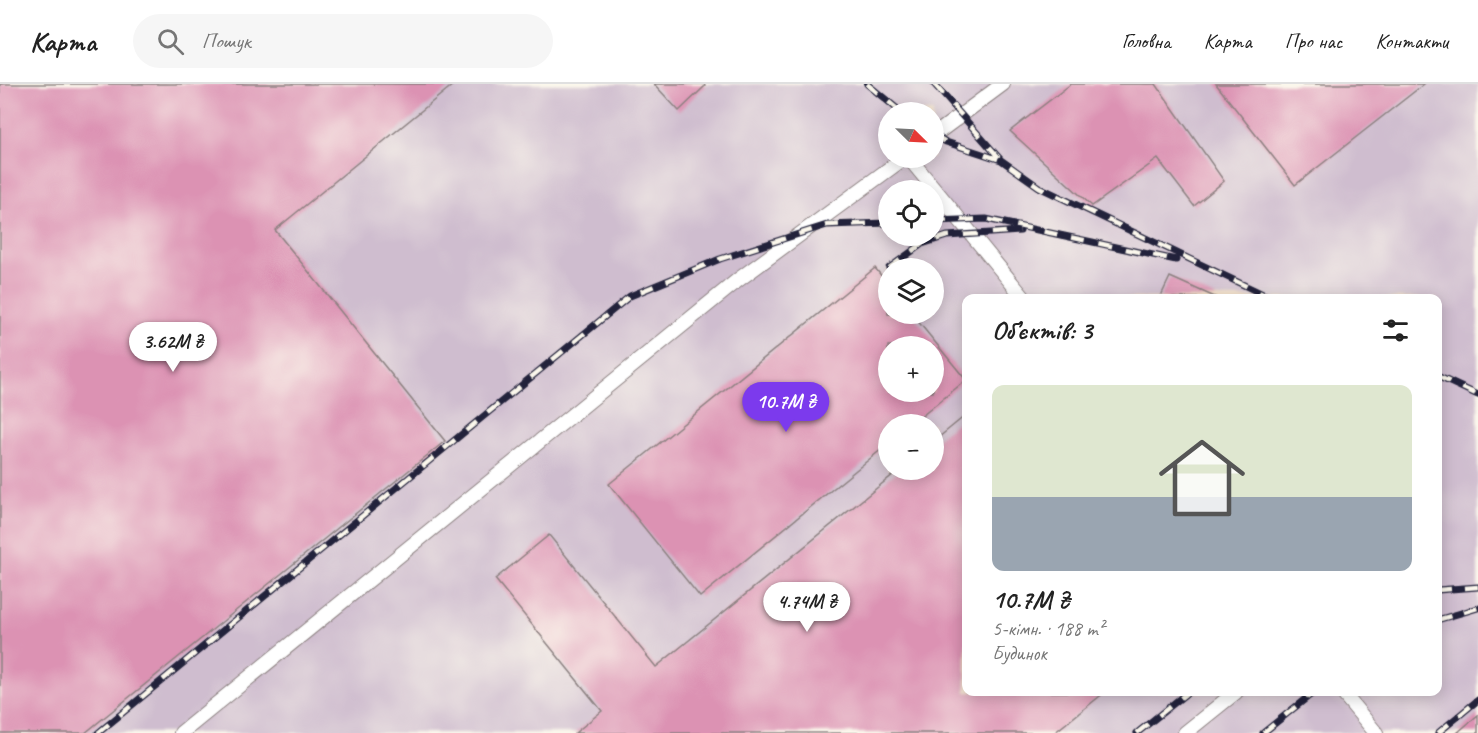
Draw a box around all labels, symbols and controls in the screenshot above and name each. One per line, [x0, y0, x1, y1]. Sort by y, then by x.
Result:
search box [133, 14, 553, 68]
text: Карта [30, 24, 97, 59]
icon: search [154, 25, 187, 58]
text: Пошук [202, 27, 251, 55]
text: Головна [1122, 28, 1171, 54]
text: Карта [1204, 28, 1252, 54]
text: Про нас [1285, 28, 1342, 54]
text: Контакти [1375, 28, 1448, 54]
north arrow [878, 102, 944, 168]
map controls [878, 102, 944, 480]
button: locate [878, 180, 944, 246]
button: layers [878, 258, 944, 324]
text: Об’єктів: 3 [992, 314, 1092, 347]
icon: filters [1379, 314, 1412, 347]
pin: 3.62M ₴ [118, 322, 228, 373]
text: 3.62M ₴ [143, 329, 203, 354]
button: + [878, 336, 944, 402]
pin: 10.7M ₴ [731, 382, 841, 433]
text: 10.7M ₴ [756, 389, 816, 414]
button: − [878, 414, 944, 480]
icon: home [1148, 424, 1256, 532]
pin: 4.74M ₴ [752, 582, 862, 633]
text: 10.7M ₴ [992, 583, 1069, 616]
text: 4.74M ₴ [777, 589, 837, 614]
text: 5-кімн. · 188 m² [992, 616, 1104, 641]
text: Будинок [992, 641, 1047, 666]

